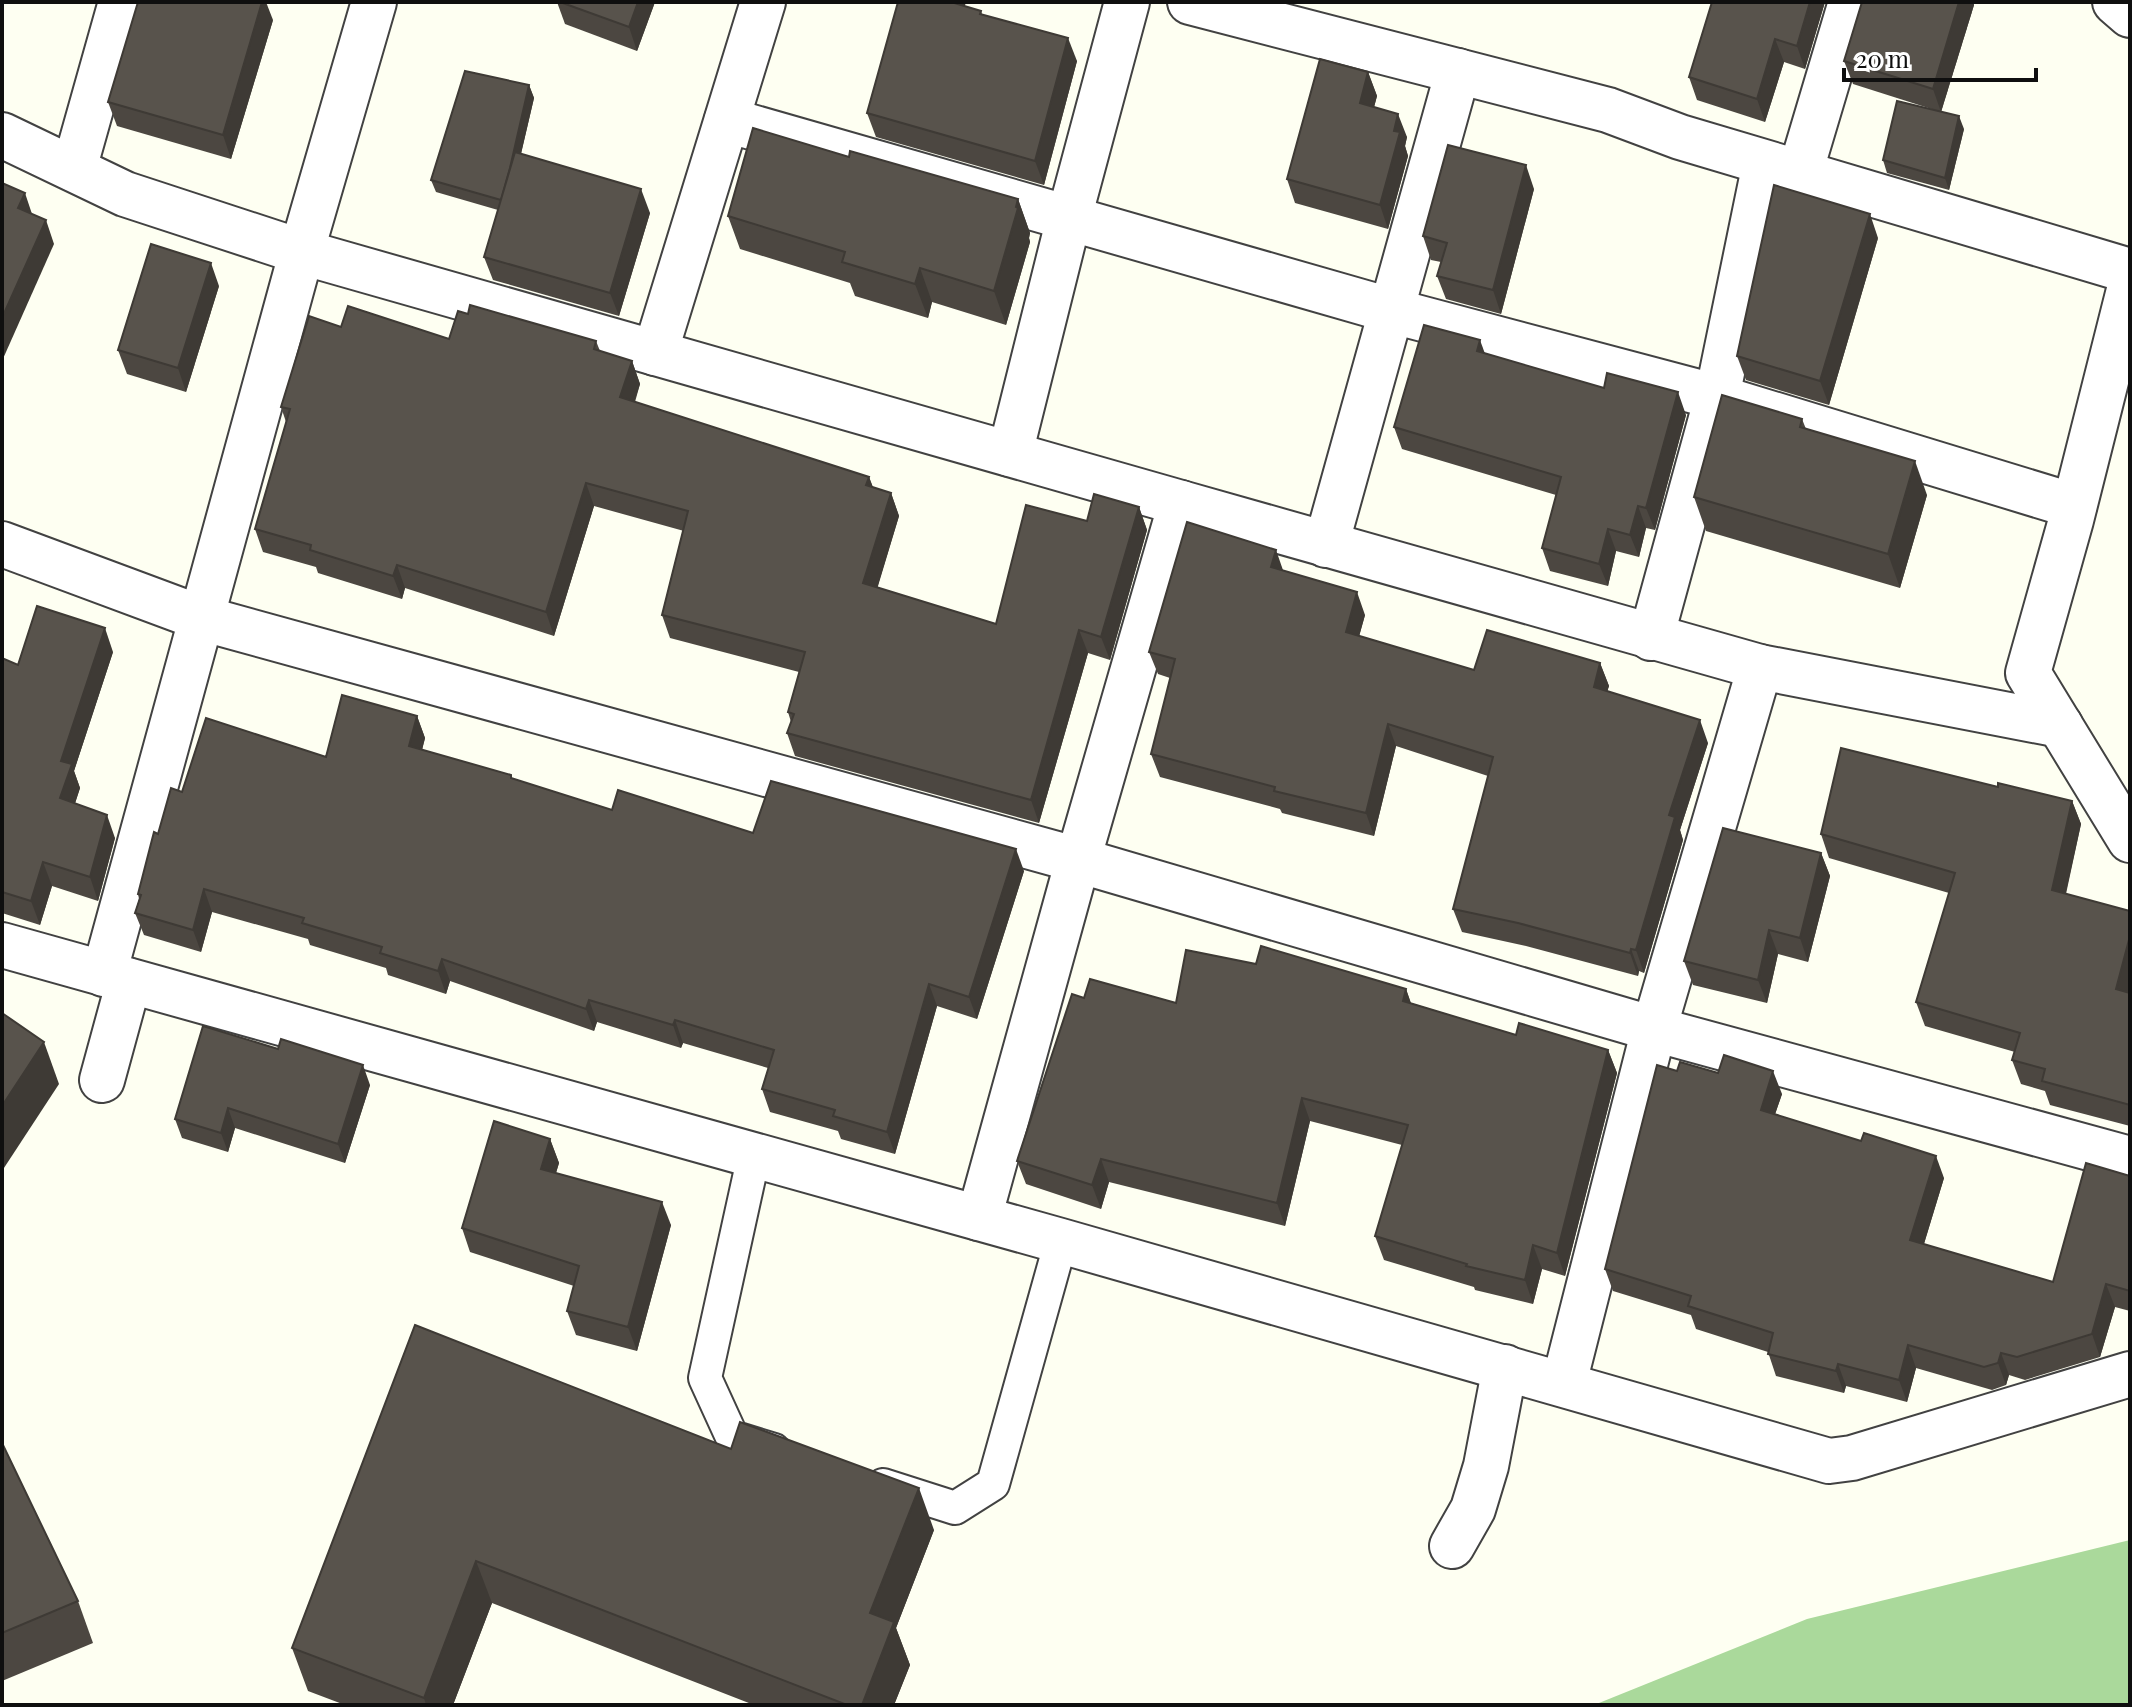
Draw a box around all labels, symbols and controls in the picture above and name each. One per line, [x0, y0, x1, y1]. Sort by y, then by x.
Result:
scale bar [1844, 32, 2036, 82]
text: 20 m [1856, 42, 1909, 74]

